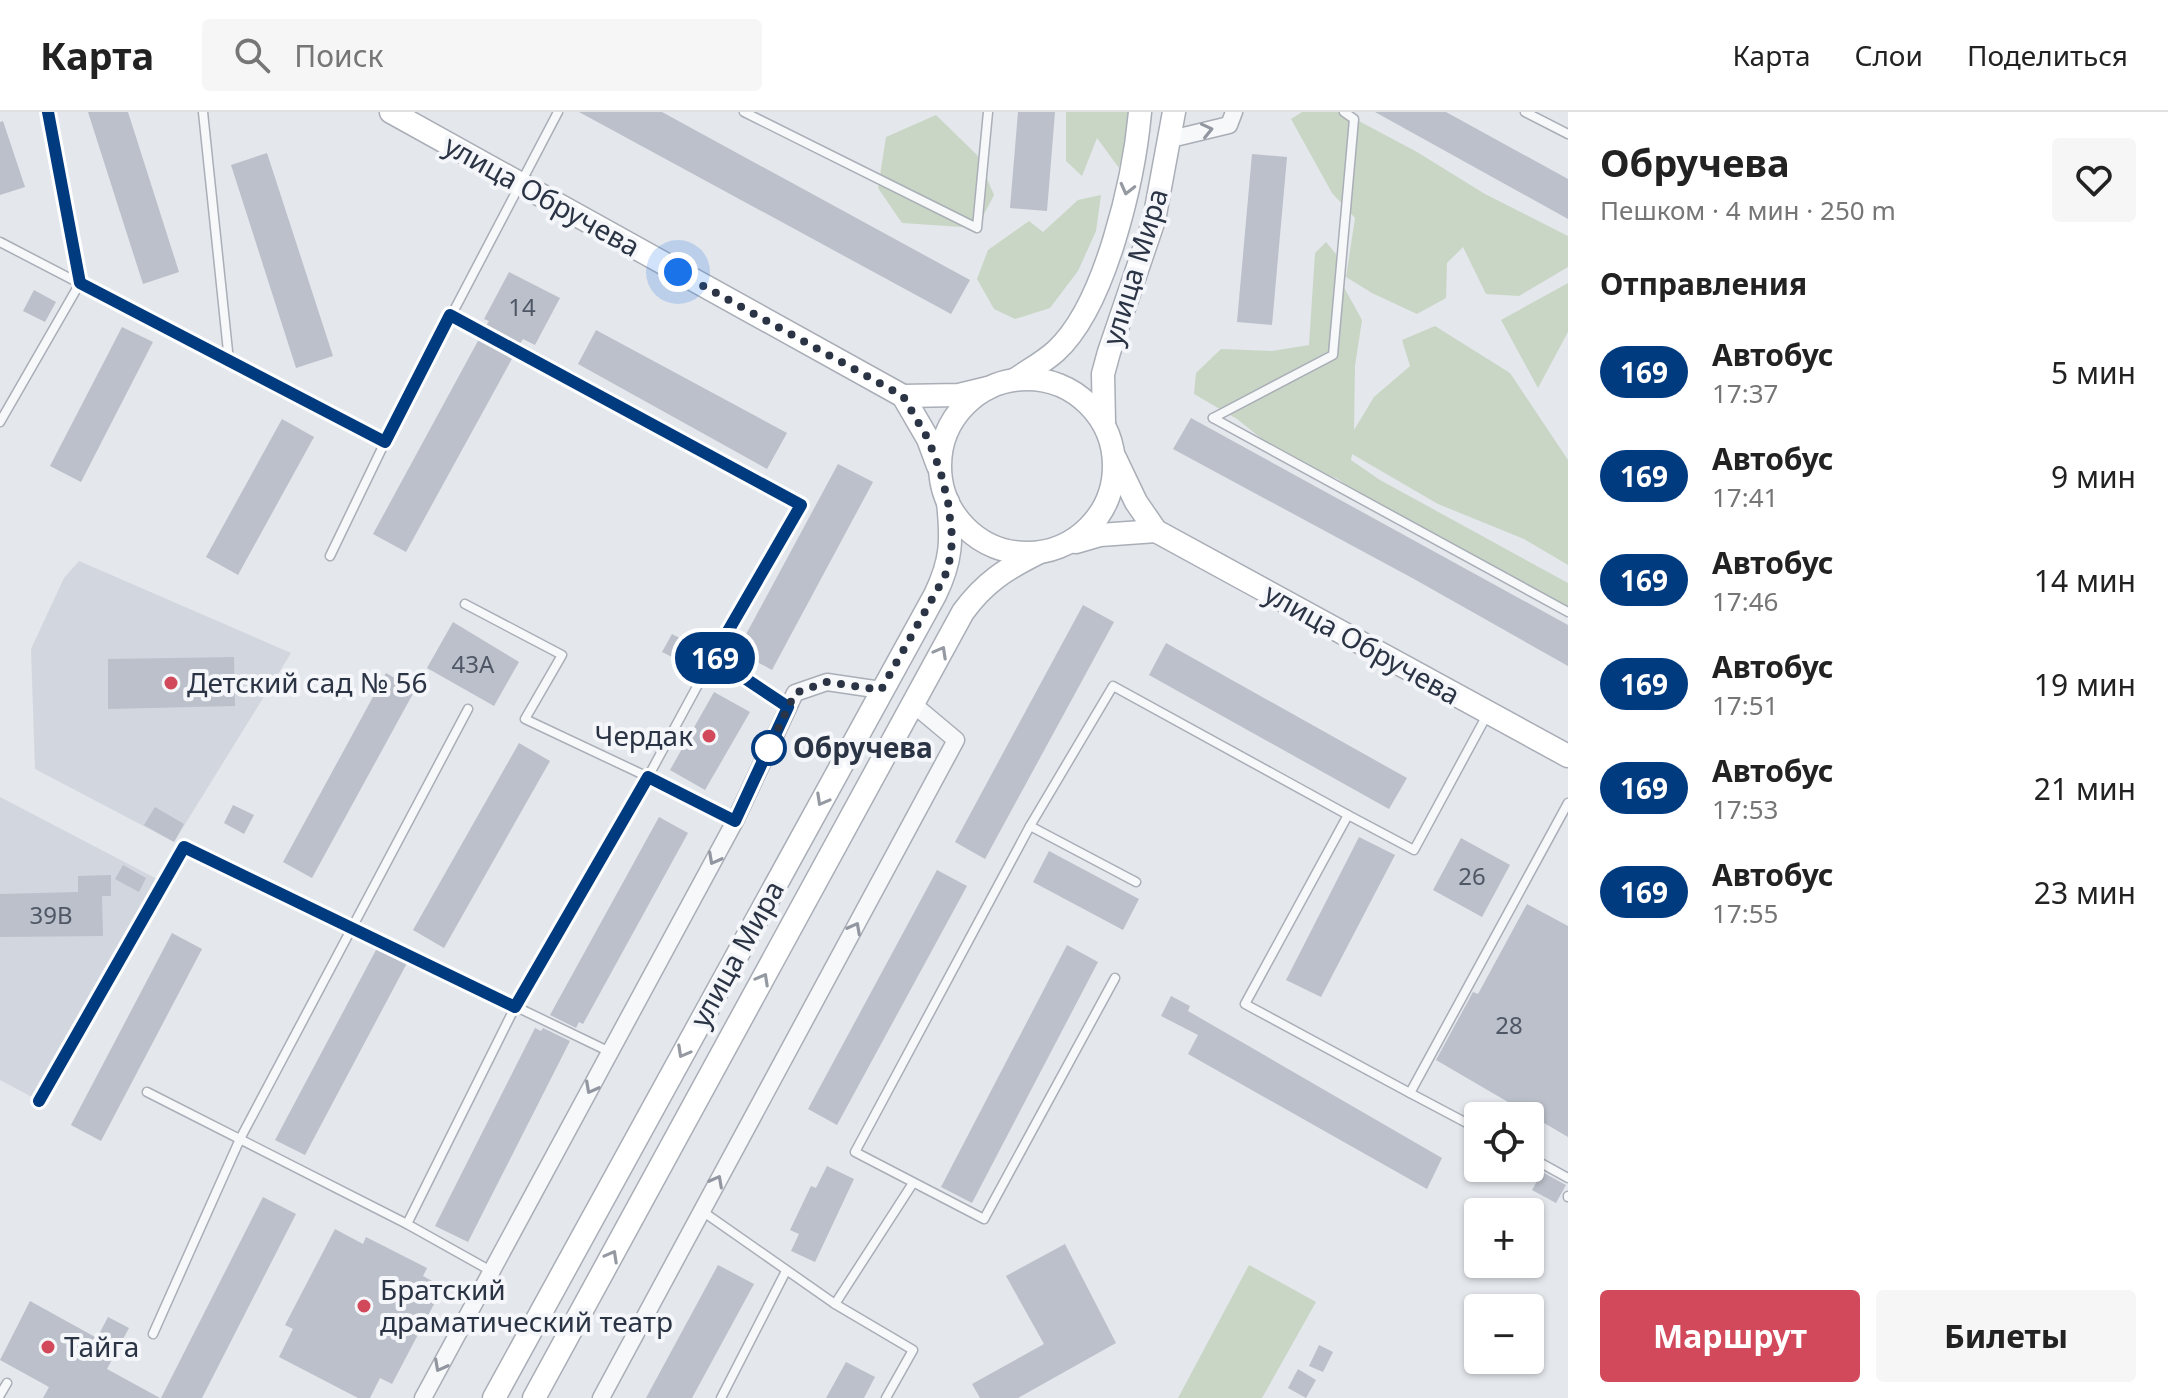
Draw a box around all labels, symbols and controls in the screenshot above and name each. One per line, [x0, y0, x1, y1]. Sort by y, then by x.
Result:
search box [202, 19, 762, 91]
text: Карта [40, 29, 154, 81]
icon: search [230, 33, 274, 77]
text: Поиск [294, 35, 383, 76]
text: Карта [1732, 36, 1811, 74]
text: Слои [1855, 36, 1923, 74]
text: Поделиться [1967, 36, 2128, 74]
one-way arrow [1199, 123, 1213, 140]
street label: улица Обручева [438, 126, 647, 265]
text: Обручева [1600, 136, 1790, 188]
button: heart [2052, 138, 2136, 222]
one-way arrow [1119, 181, 1136, 195]
street label: улица Мира [1092, 184, 1176, 350]
text: Пешком · 4 мин · 250 m [1600, 192, 1896, 228]
your location [658, 252, 698, 292]
text: Отправления [1600, 263, 1807, 304]
house number: 14 [508, 290, 536, 323]
text: Автобус [1712, 334, 1834, 375]
text: 5 мин [2051, 352, 2136, 393]
text: 169 [1620, 353, 1668, 391]
text: 17:37 [1712, 375, 1778, 411]
text: Автобус [1712, 438, 1834, 479]
text: 9 мин [2051, 456, 2136, 497]
text: 169 [1620, 457, 1668, 495]
text: 17:41 [1712, 479, 1778, 515]
text: Автобус [1712, 542, 1834, 583]
text: 14 мин [2034, 560, 2136, 601]
text: 169 [1620, 561, 1668, 599]
street label: улица Обручева [1258, 574, 1467, 713]
text: 17:46 [1712, 583, 1778, 619]
line badge: 169 [669, 632, 761, 684]
text: 169 [691, 639, 739, 677]
one-way arrow [932, 646, 947, 660]
text: Автобус [1712, 646, 1834, 687]
house number: 43А [452, 647, 495, 680]
place label: Детский сад № 56 [187, 663, 428, 701]
text: 19 мин [2034, 664, 2136, 705]
text: 169 [1620, 665, 1668, 703]
marker: Детский сад № 56 [162, 674, 180, 692]
text: 17:51 [1712, 687, 1778, 723]
place label: Чердак [595, 716, 693, 754]
marker: Чердак [700, 727, 718, 745]
place label: Обручева [793, 728, 933, 766]
marker: Обручева [752, 731, 786, 765]
text: Автобус [1712, 750, 1834, 791]
text: 21 мин [2034, 768, 2136, 809]
text: 169 [1620, 769, 1668, 807]
one-way arrow [816, 791, 831, 806]
text: 17:53 [1712, 791, 1778, 827]
one-way arrow [709, 851, 724, 866]
text: Автобус [1712, 854, 1834, 895]
house number: 26 [1458, 859, 1486, 892]
text: 23 мин [2034, 872, 2136, 913]
street label: улица Мира [680, 873, 792, 1034]
text: 169 [1620, 873, 1668, 911]
text: 17:55 [1712, 895, 1778, 931]
house number: 39В [29, 898, 73, 931]
one-way arrow [845, 922, 860, 937]
one-way arrow [753, 973, 769, 987]
house number: 28 [1495, 1008, 1523, 1041]
one-way arrow [678, 1044, 693, 1058]
one-way arrow [585, 1080, 600, 1094]
map controls [1464, 1102, 1544, 1374]
button: locate [1464, 1102, 1544, 1182]
one-way arrow [708, 1175, 723, 1190]
button: + [1464, 1198, 1544, 1278]
one-way arrow [602, 1250, 617, 1264]
place label: Братский драматический театр [380, 1270, 673, 1340]
button: Маршрут [1600, 1290, 1860, 1382]
button: Билеты [1876, 1290, 2136, 1382]
button: − [1464, 1294, 1544, 1374]
marker: Братский драматический театр [355, 1297, 373, 1315]
place label: Тайга [64, 1327, 139, 1365]
marker: Тайга [39, 1338, 57, 1356]
one-way arrow [435, 1358, 450, 1372]

